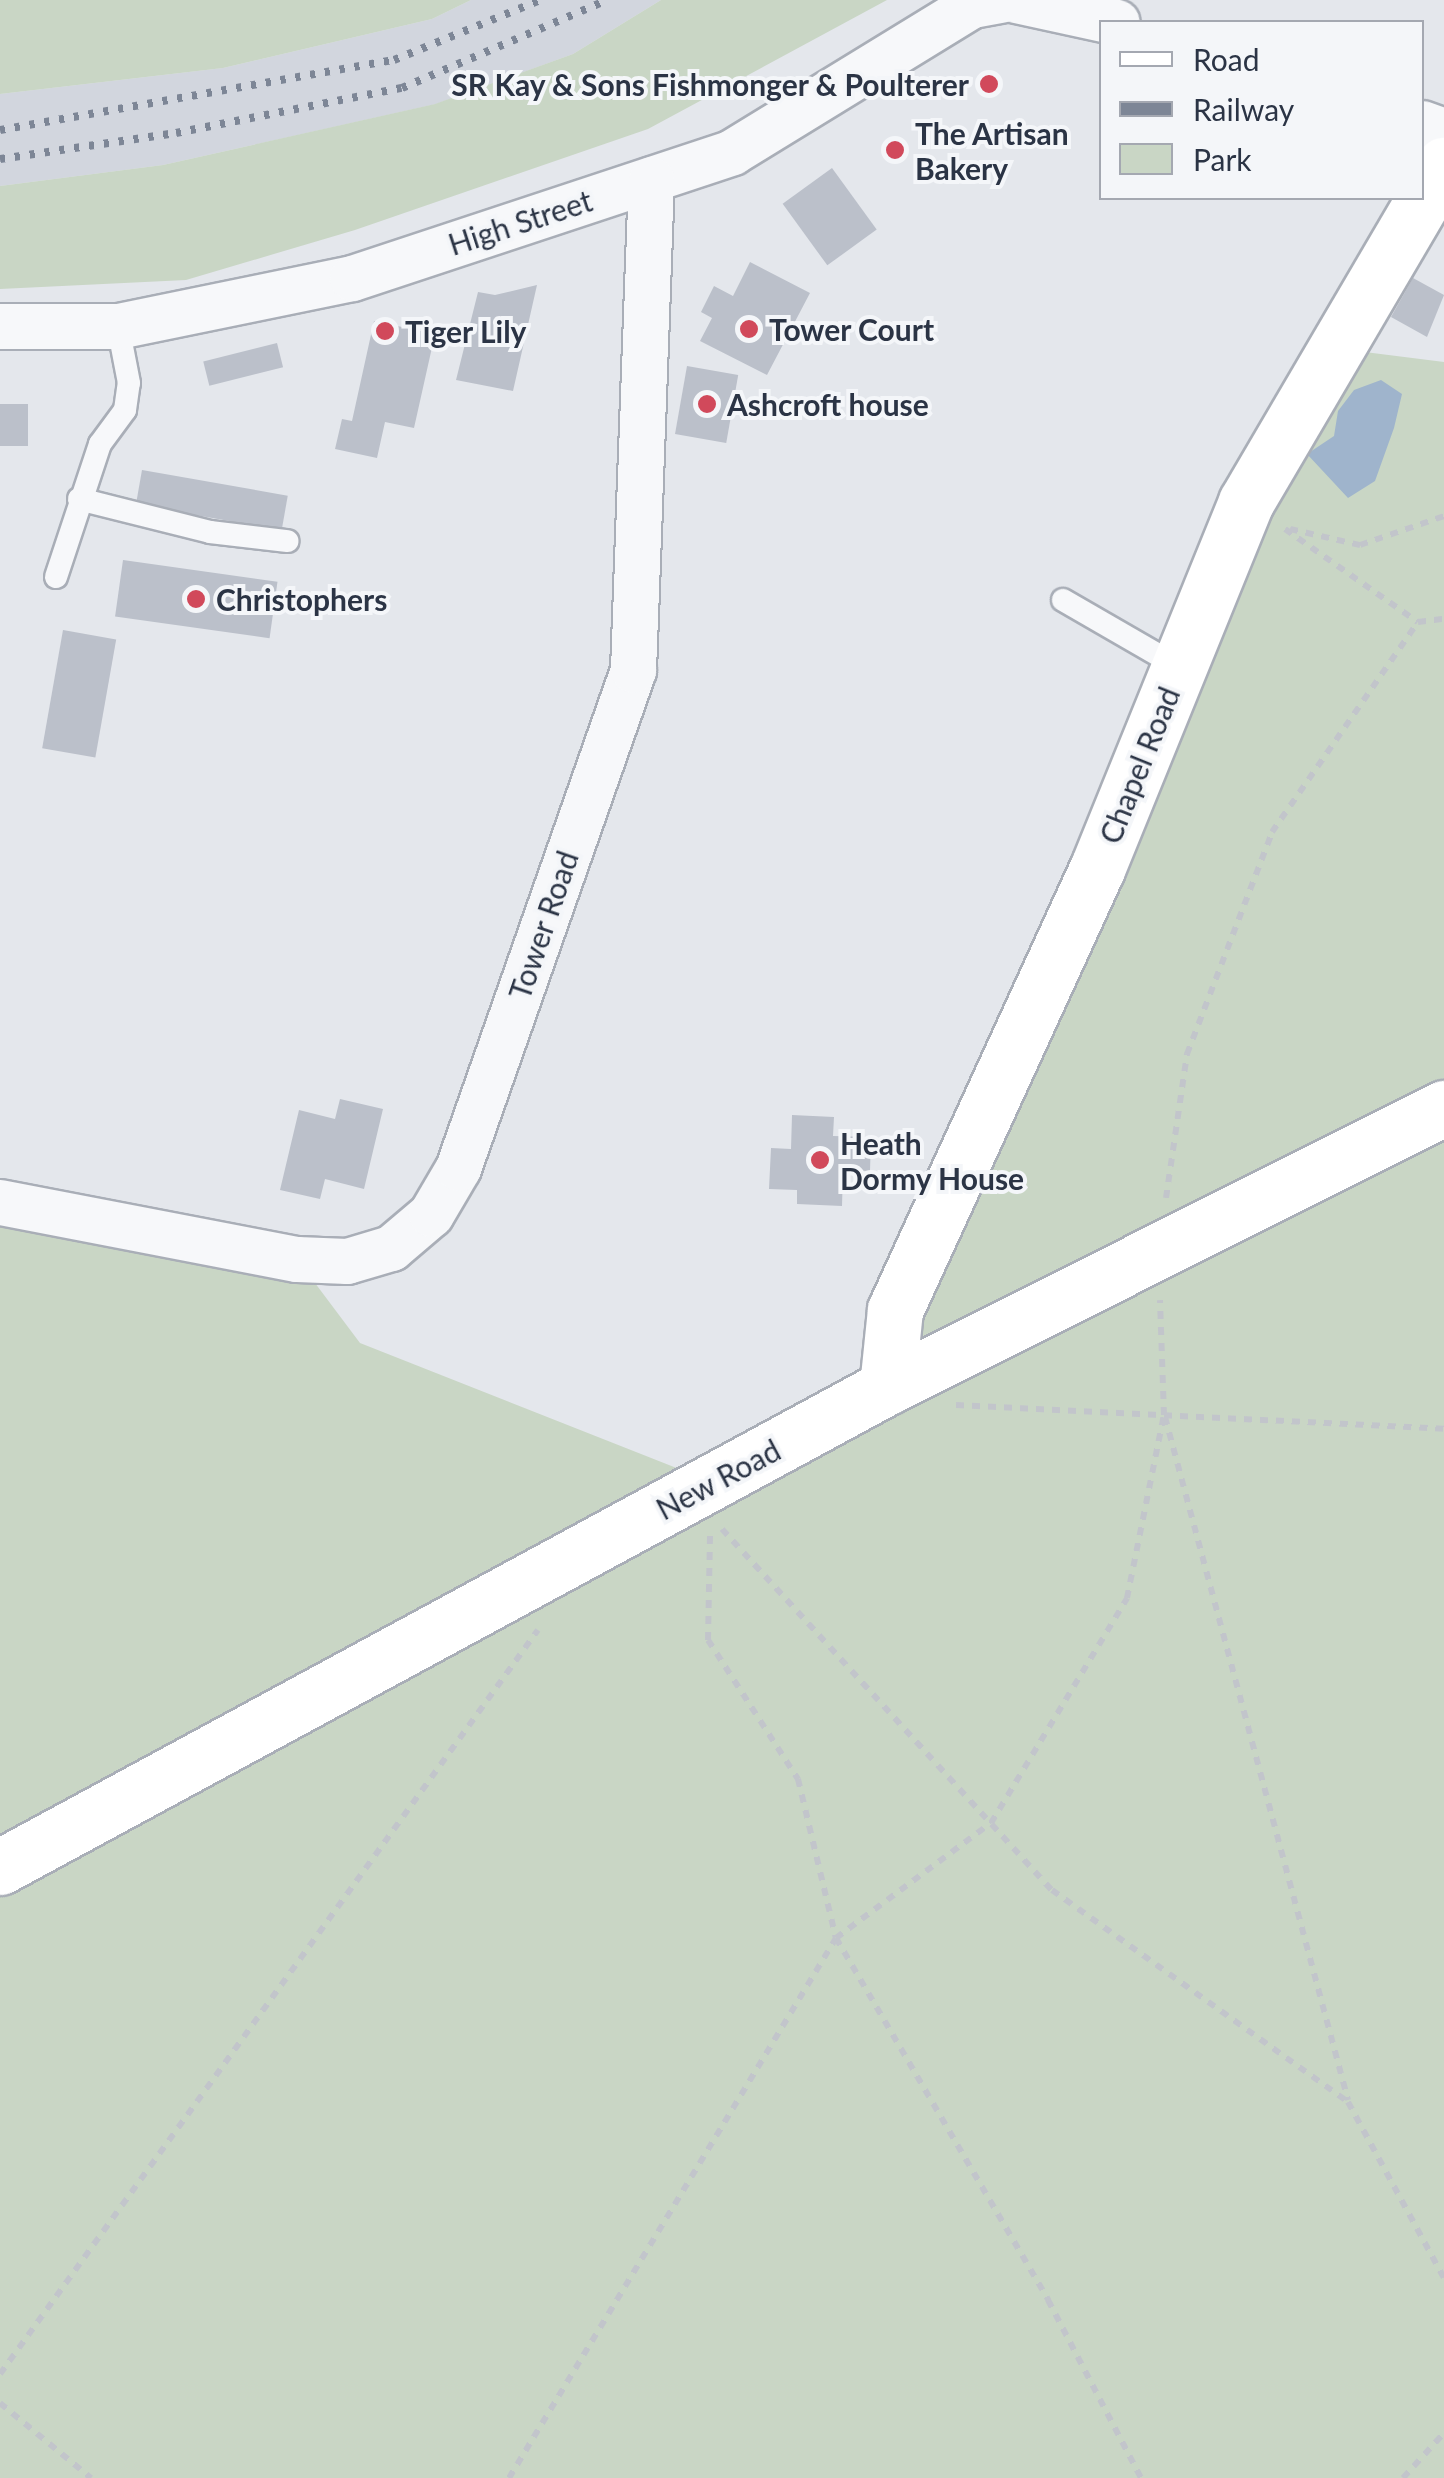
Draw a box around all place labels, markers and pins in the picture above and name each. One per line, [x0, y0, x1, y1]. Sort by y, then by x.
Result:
place label: SR Kay & Sons Fishmonger & Poulterer [450, 66, 969, 102]
marker: SR Kay & Sons Fishmonger & Poulterer [978, 73, 1000, 95]
place label: The Artisan Bakery [915, 115, 1070, 186]
marker: The Artisan Bakery [884, 139, 906, 161]
place label: Tower Court [769, 311, 935, 347]
place label: Tiger Lily [405, 313, 527, 349]
marker: Tower Court [738, 318, 760, 340]
marker: Tiger Lily [374, 320, 396, 342]
place label: Ashcroft house [727, 386, 929, 422]
marker: Ashcroft house [696, 393, 718, 415]
place label: Christophers [216, 581, 387, 617]
marker: Christophers [185, 588, 207, 610]
place label: Heath Dormy House [840, 1125, 1025, 1196]
marker: Heath Dormy House [809, 1149, 831, 1171]

